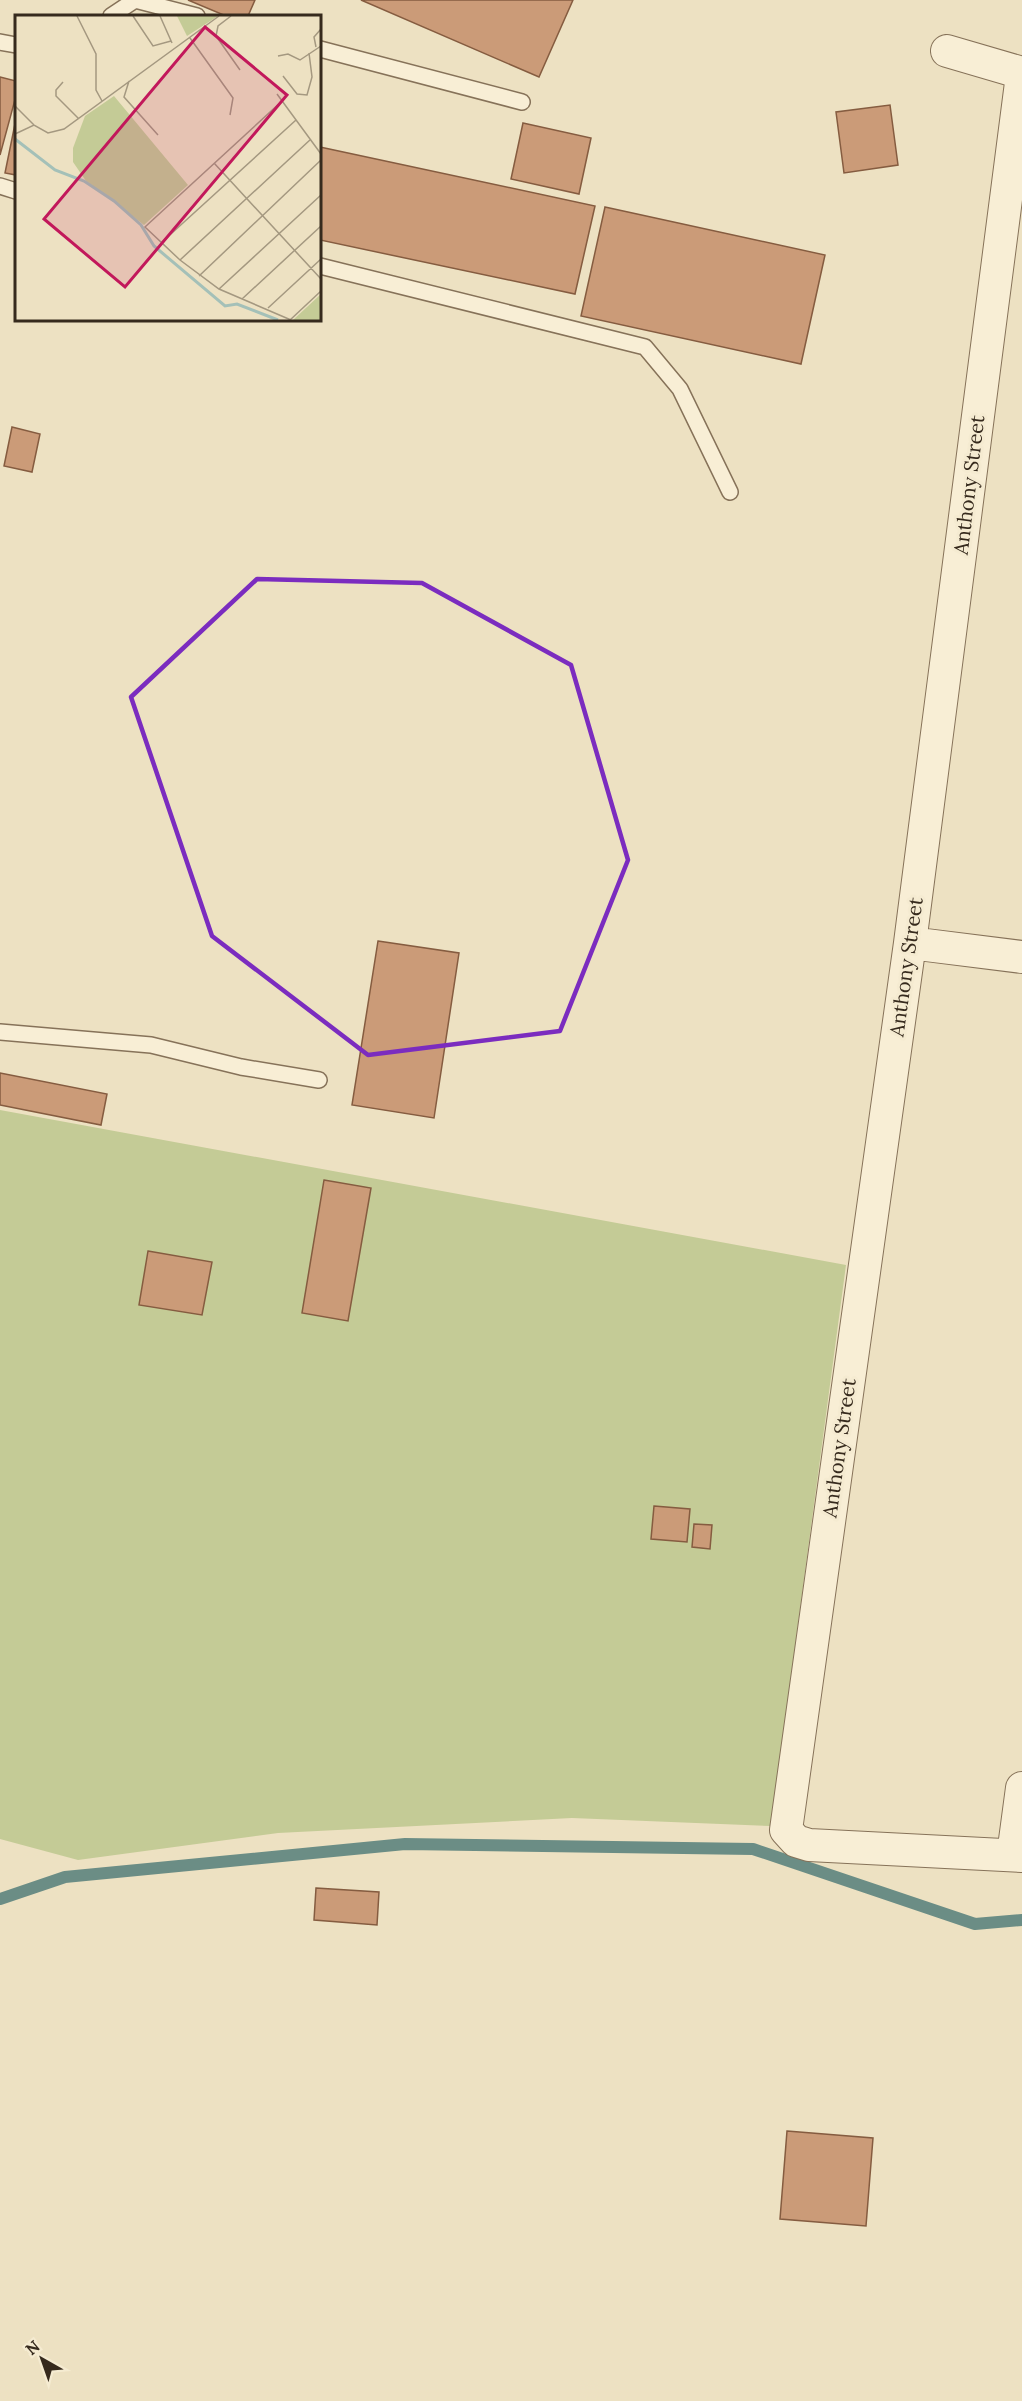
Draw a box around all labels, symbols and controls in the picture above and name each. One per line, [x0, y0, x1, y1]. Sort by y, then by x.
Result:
inset map [15, 15, 321, 321]
street label: Anthony Street [947, 413, 989, 557]
street label: Anthony Street [883, 895, 928, 1039]
street label: Anthony Street [816, 1376, 861, 1520]
north arrow [12, 2329, 72, 2389]
text: N [21, 2336, 44, 2359]

